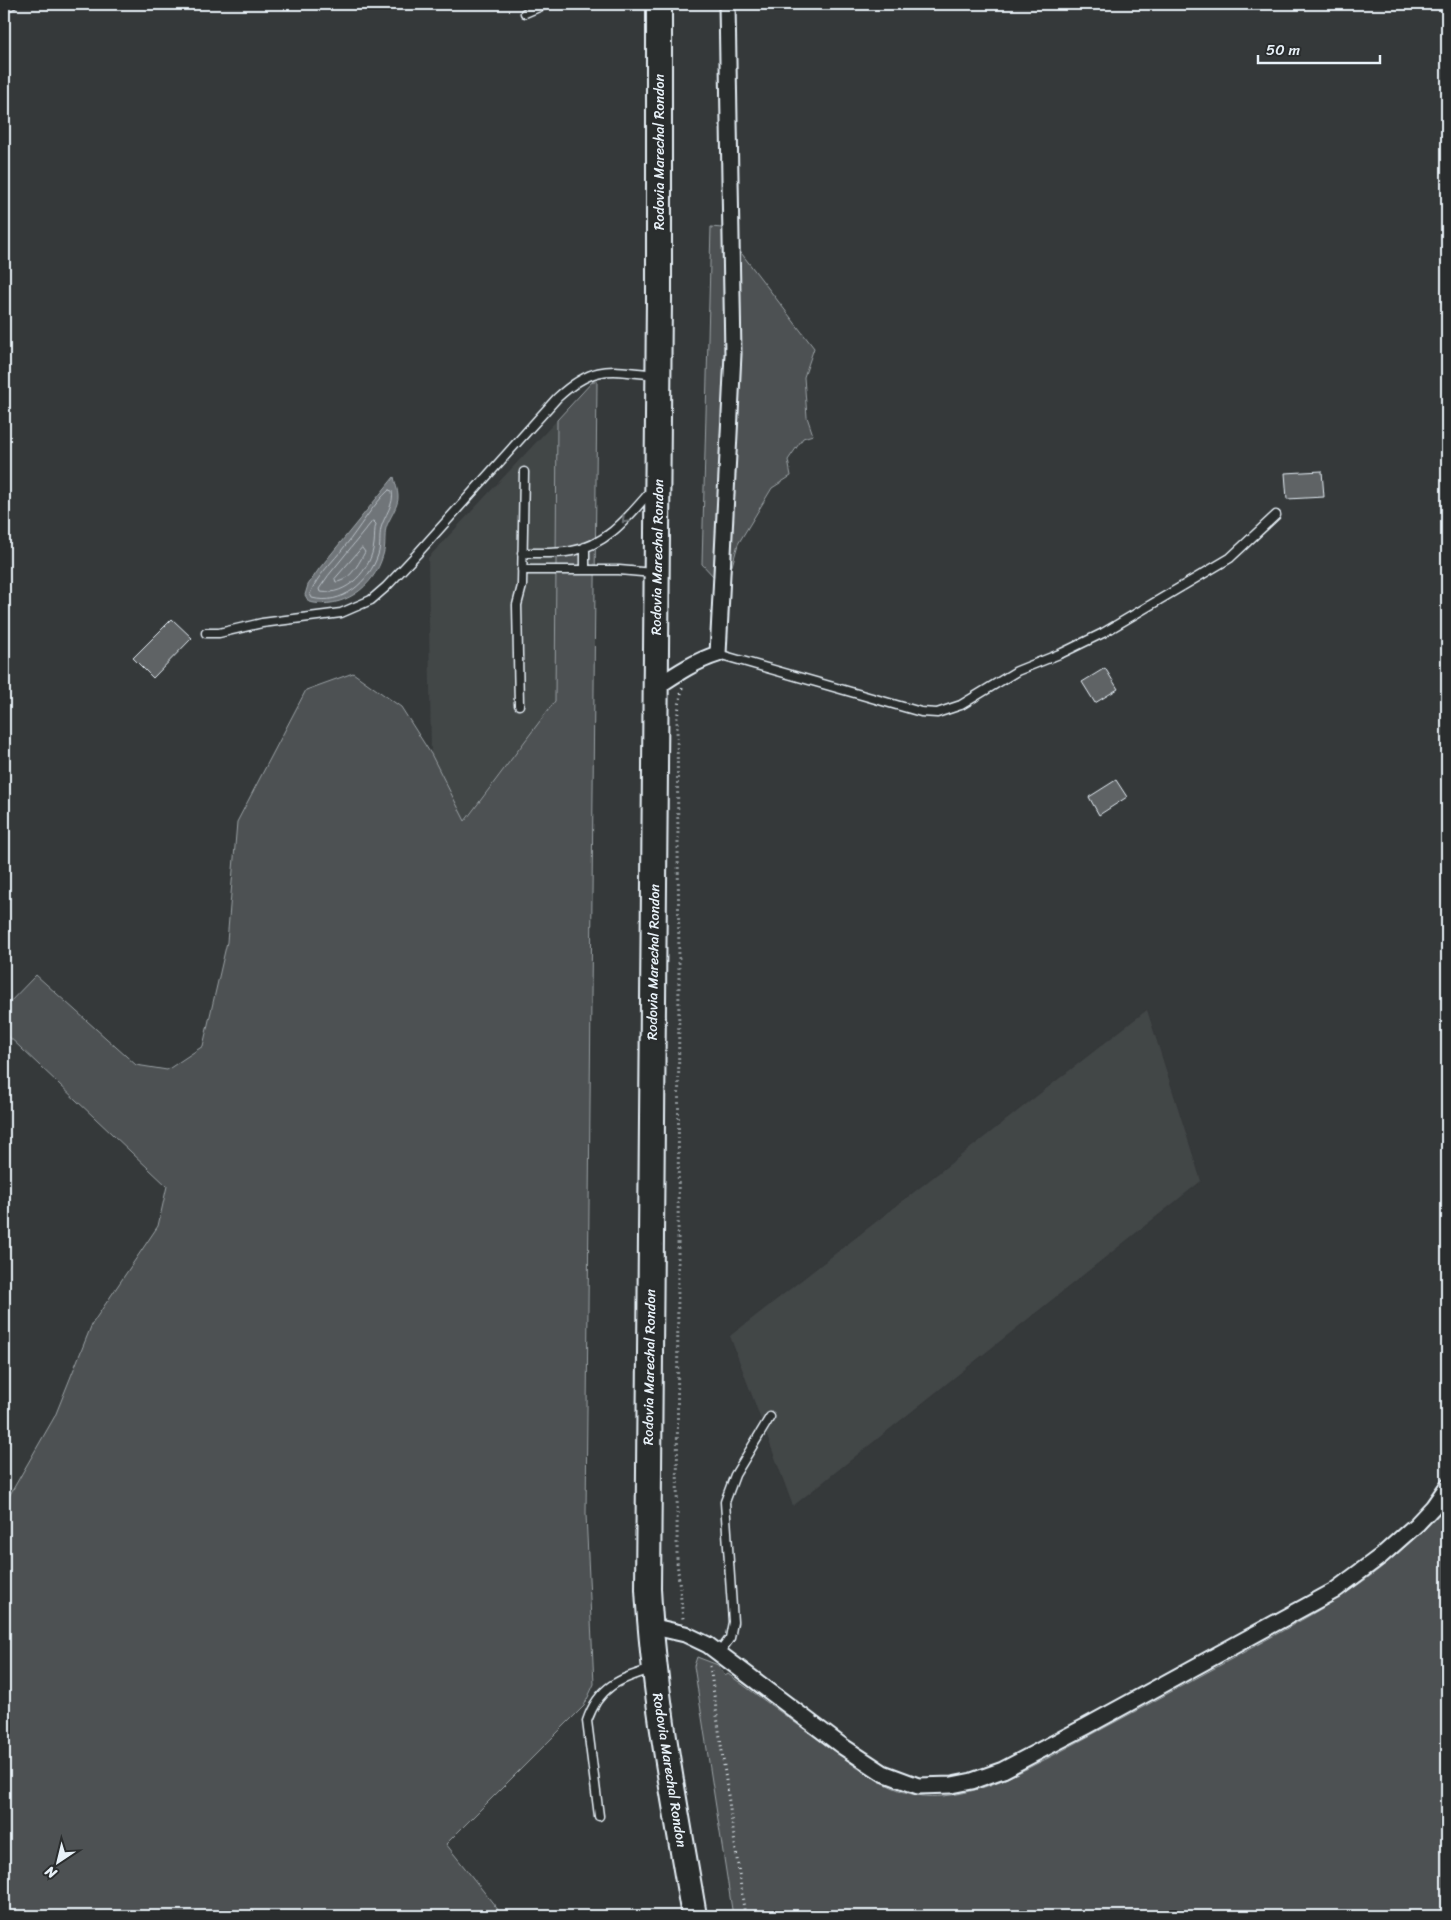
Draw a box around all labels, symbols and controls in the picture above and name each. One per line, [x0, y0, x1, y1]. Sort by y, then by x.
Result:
scale bar [1258, 32, 1381, 64]
text: 50 m [1266, 37, 1301, 63]
street label: Rodovia Marechal Rondon [647, 74, 672, 230]
street label: Rodovia Marechal Rondon [644, 478, 671, 635]
one-way arrow [621, 514, 630, 523]
street label: Rodovia Marechal Rondon [640, 883, 667, 1040]
street label: Rodovia Marechal Rondon [636, 1288, 663, 1445]
street label: Rodovia Marechal Rondon [645, 1691, 694, 1850]
north arrow [32, 1838, 82, 1888]
text: N [39, 1859, 63, 1886]

